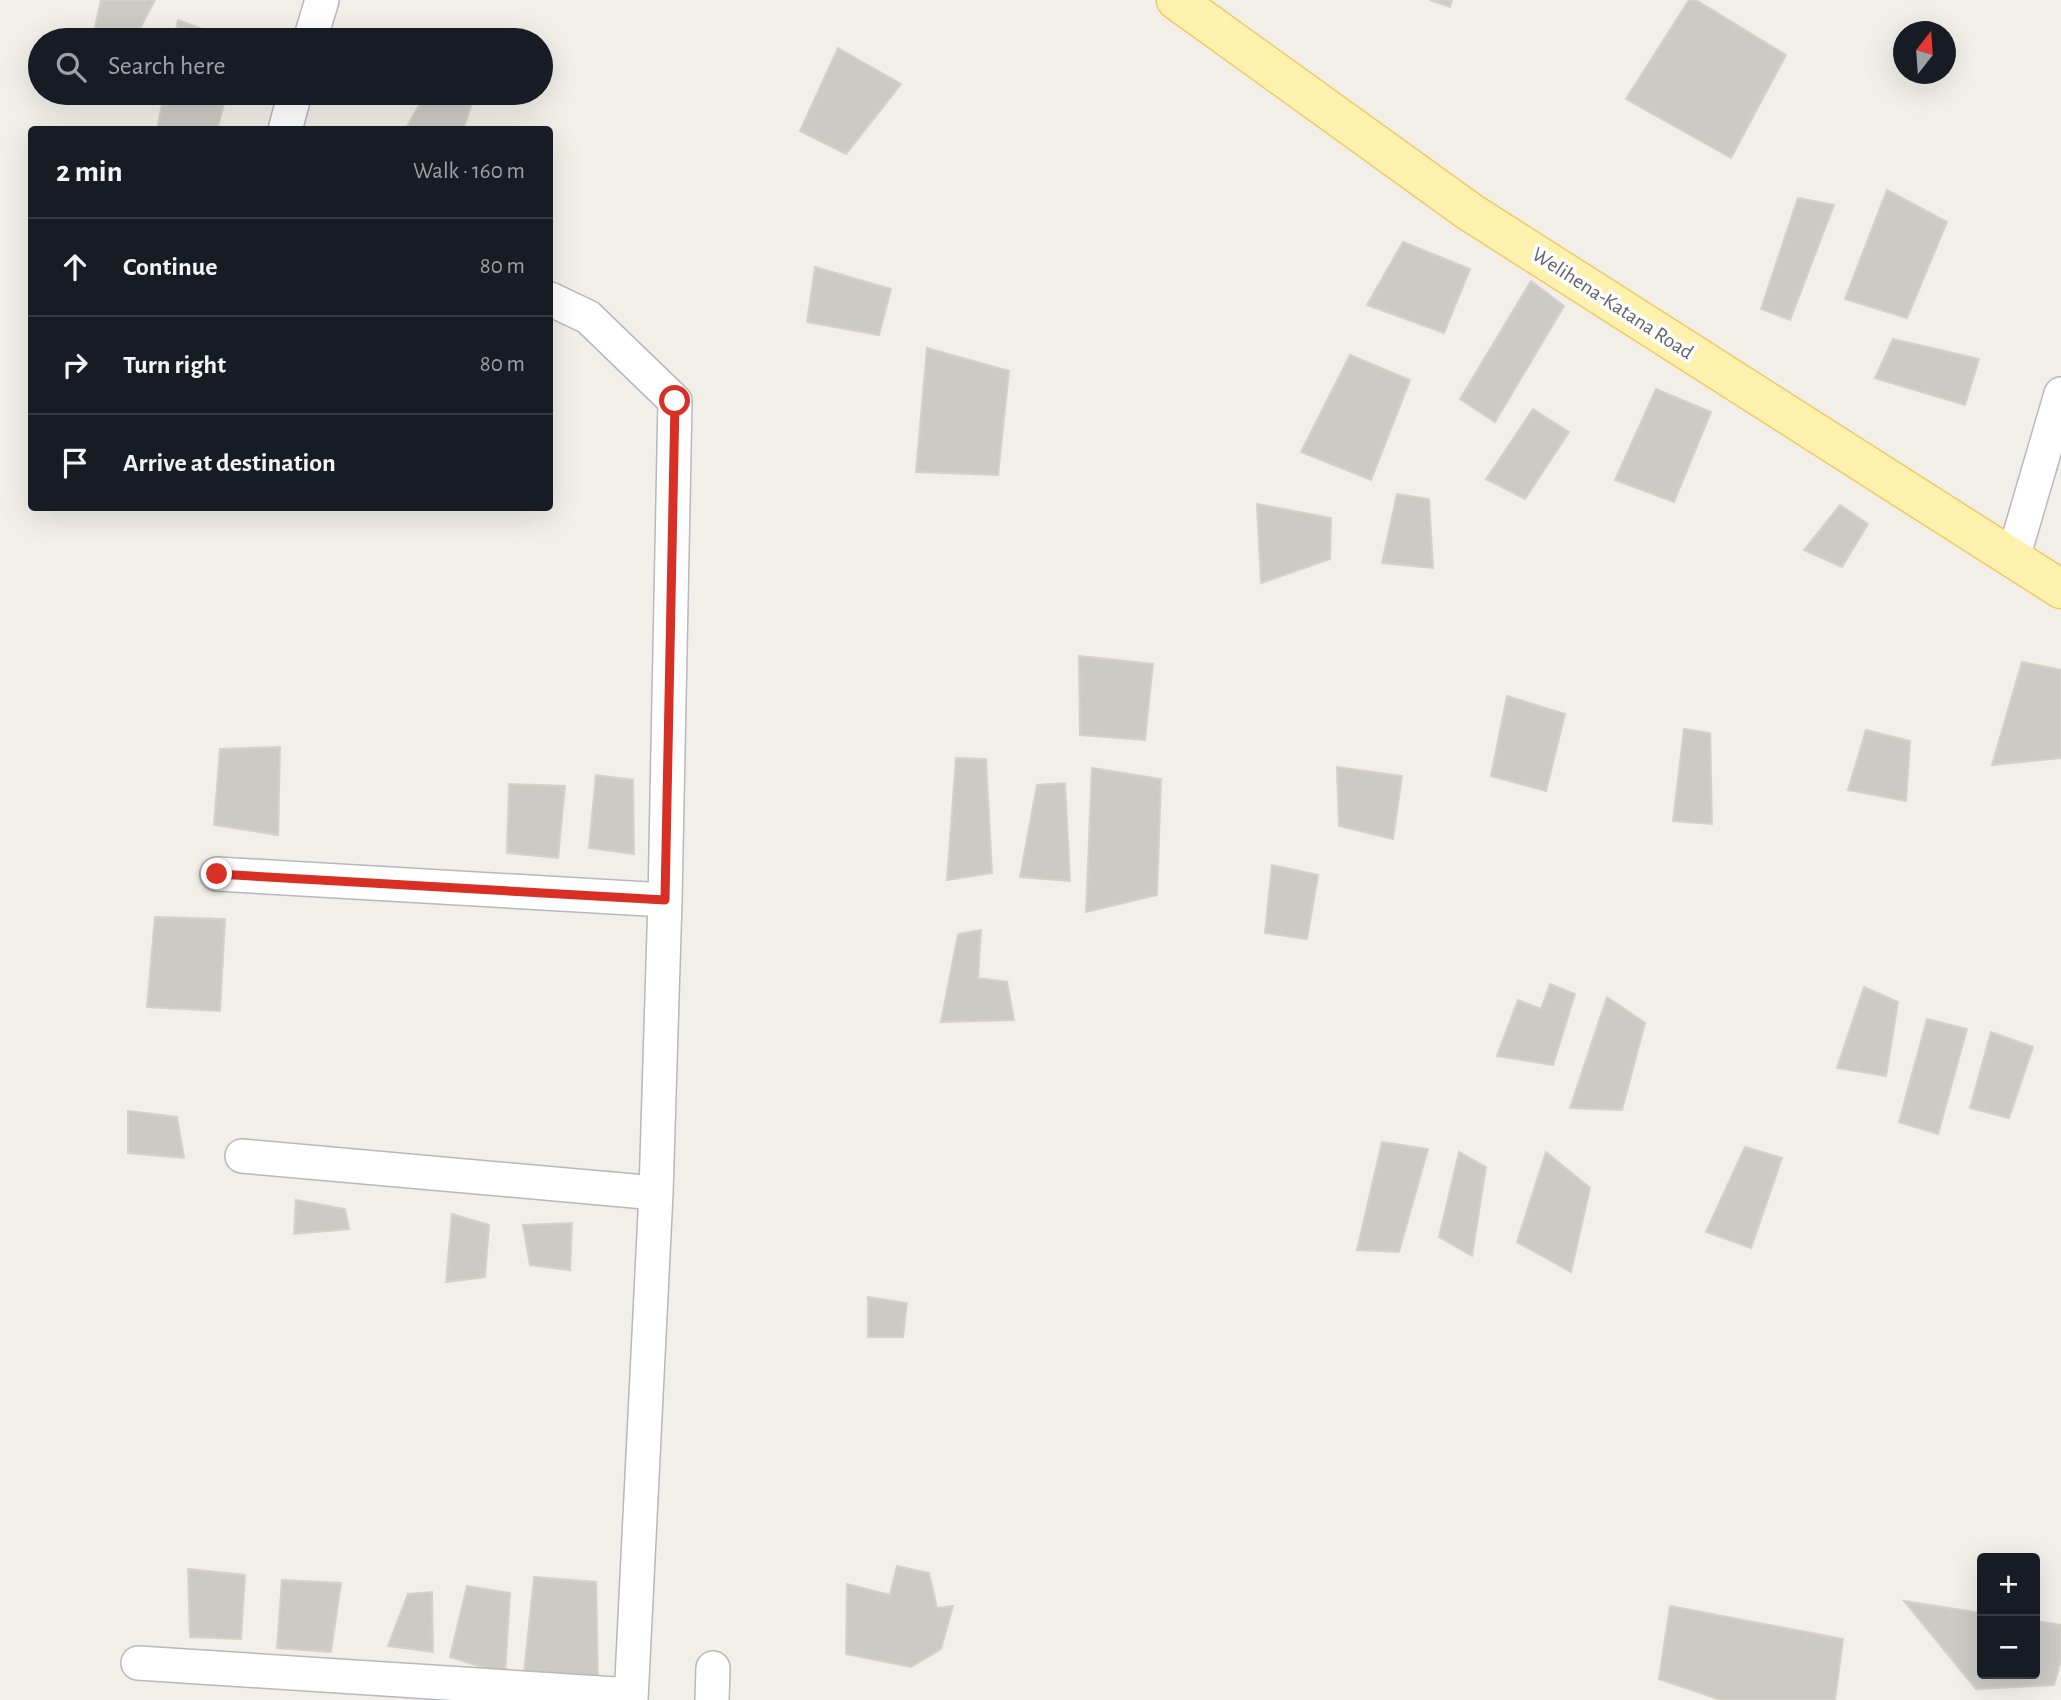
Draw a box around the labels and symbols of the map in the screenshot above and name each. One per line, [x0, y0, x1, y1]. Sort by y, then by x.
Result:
north arrow [1893, 21, 1956, 84]
street label: Welihena-Katana Road [1528, 244, 1697, 363]
route start [659, 385, 690, 416]
route end [201, 858, 232, 889]

